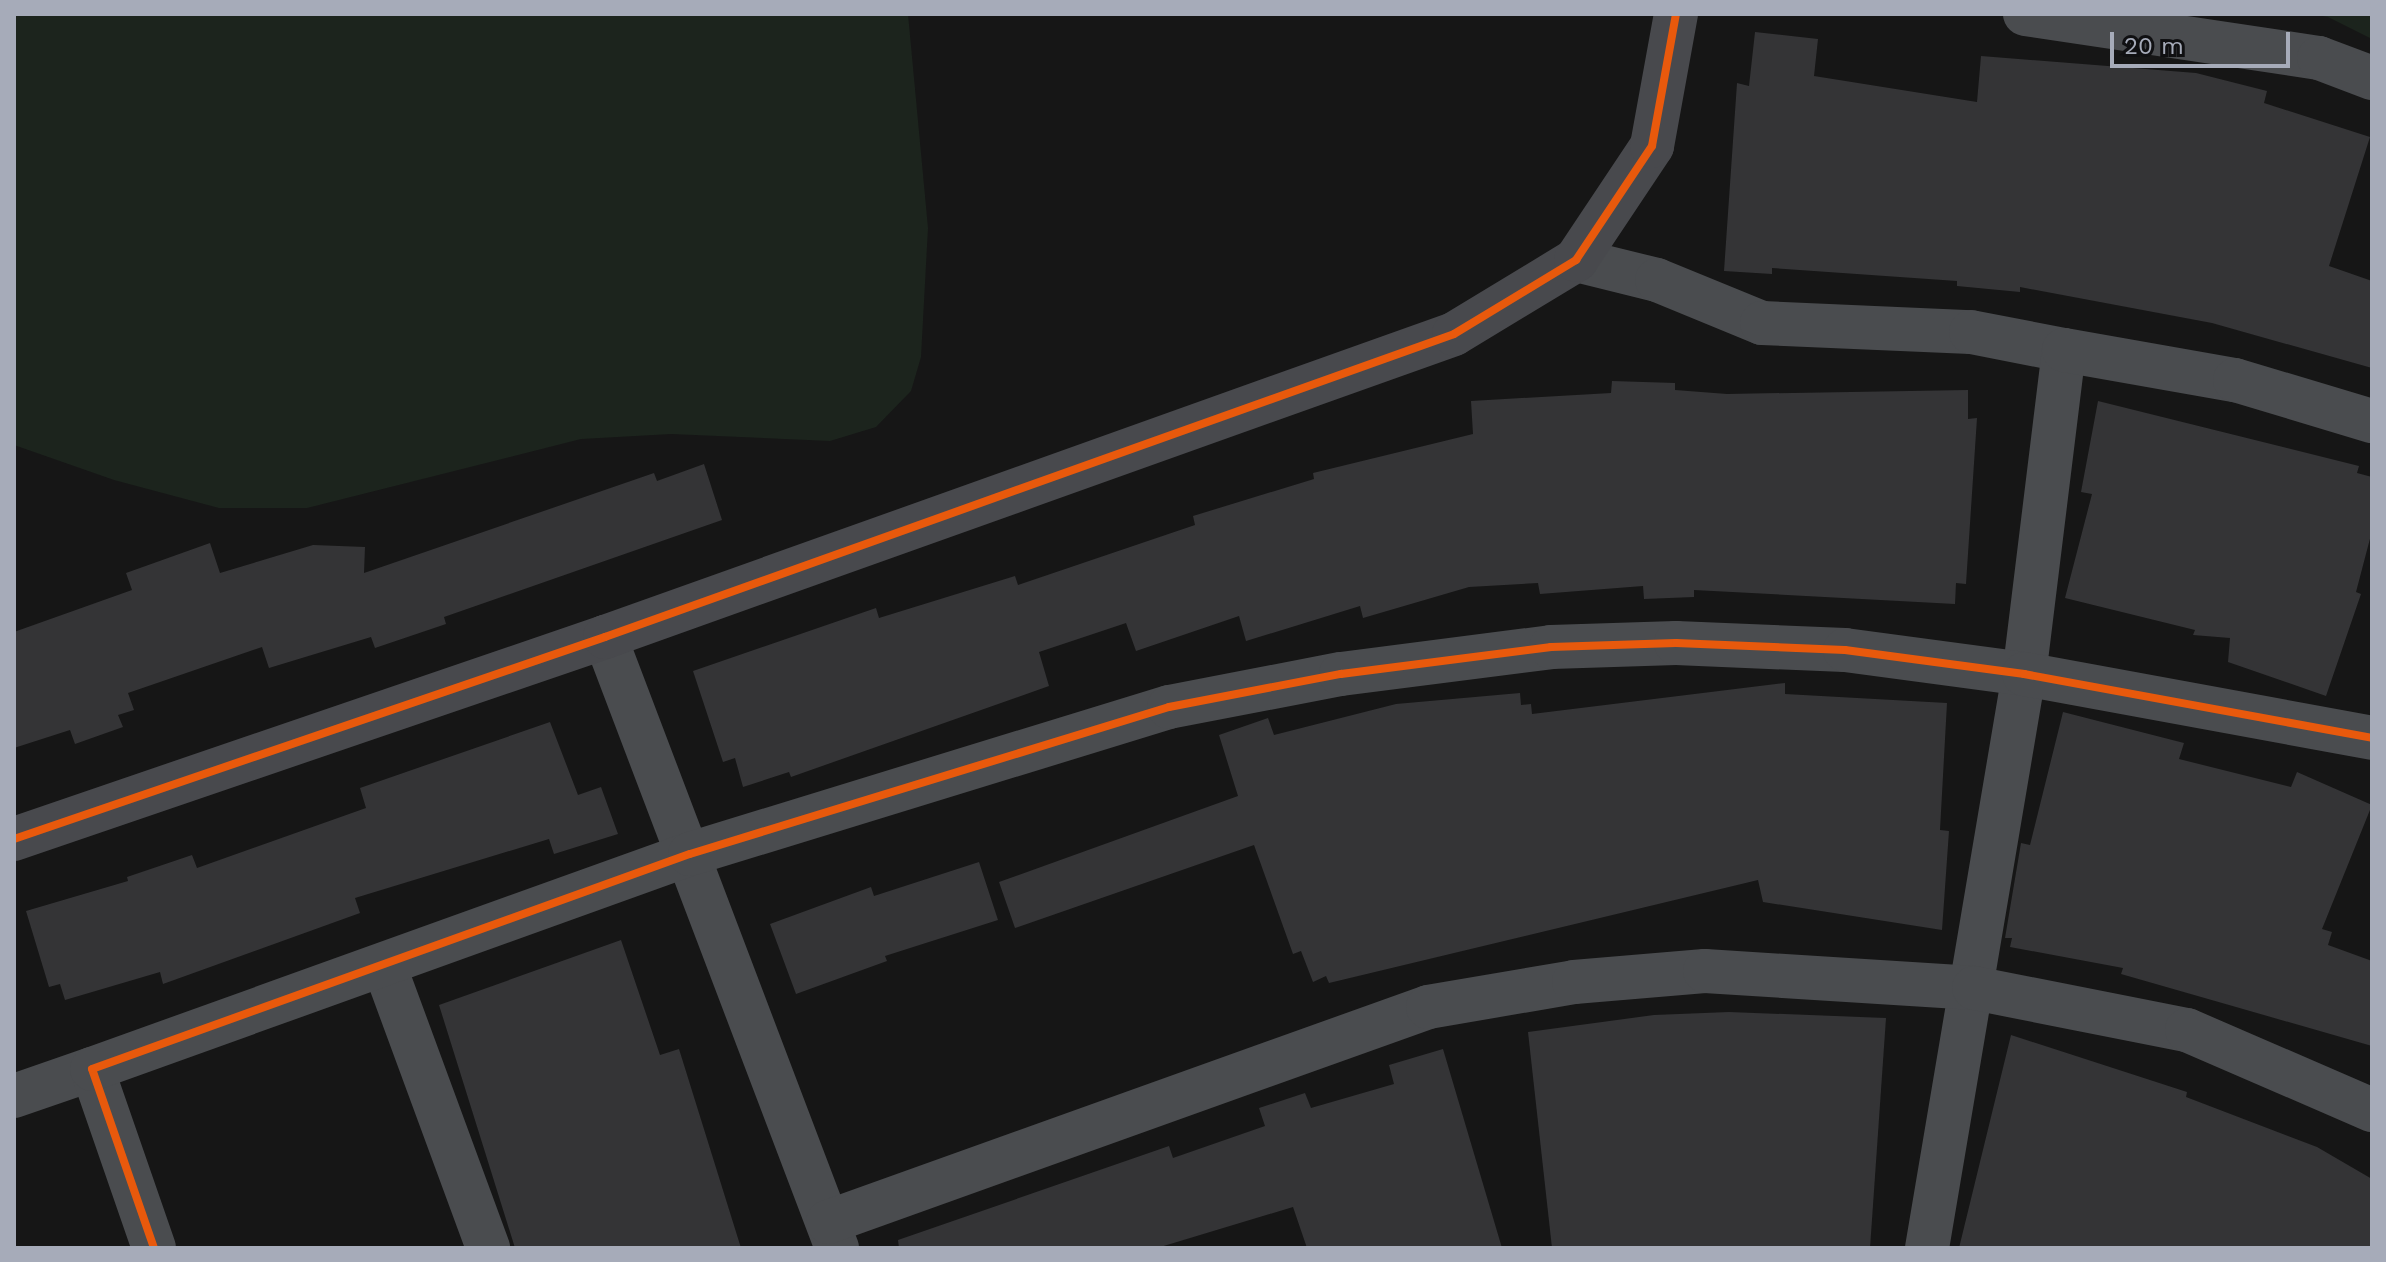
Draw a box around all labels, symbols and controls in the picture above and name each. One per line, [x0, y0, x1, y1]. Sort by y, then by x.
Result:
scale bar [2114, 16, 2294, 66]
text: 20 m [2124, 32, 2184, 60]

